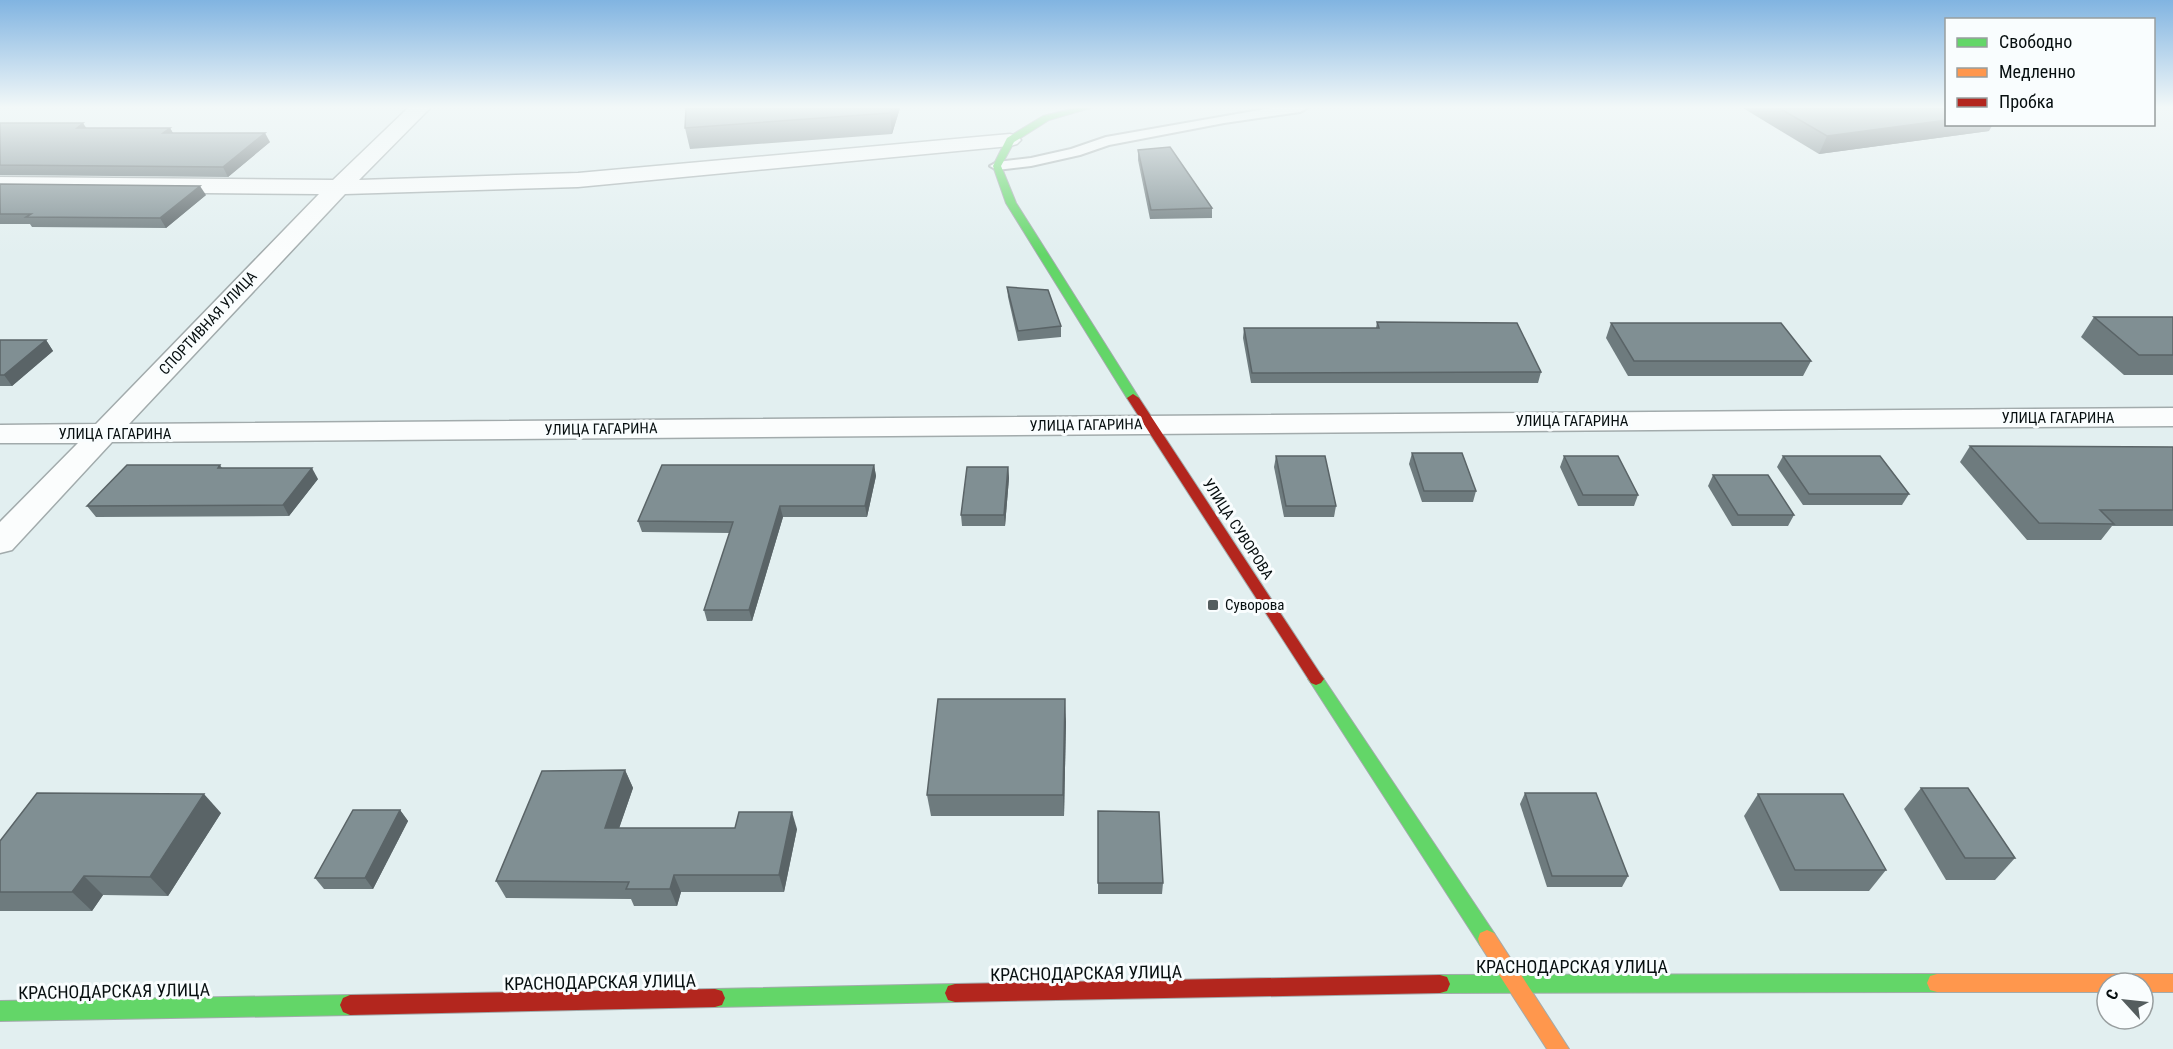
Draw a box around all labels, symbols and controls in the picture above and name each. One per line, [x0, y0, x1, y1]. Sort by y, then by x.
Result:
legend [1945, 18, 2155, 126]
text: Свободно [1999, 31, 2072, 52]
text: Медленно [1999, 61, 2076, 82]
text: Пробка [1999, 91, 2054, 112]
street label: СПОРТИВНАЯ УЛИЦА [155, 267, 261, 379]
street label: УЛИЦА ГАГАРИНА [2002, 409, 2115, 427]
street label: УЛИЦА ГАГАРИНА [1516, 412, 1629, 430]
street label: УЛИЦА ГАГАРИНА [1029, 415, 1143, 435]
street label: УЛИЦА ГАГАРИНА [544, 419, 658, 439]
street label: УЛИЦА ГАГАРИНА [59, 425, 172, 443]
street label: УЛИЦА СУВОРОВА [1199, 475, 1277, 583]
place label: Суворова [1225, 596, 1285, 614]
marker: Суворова [1206, 598, 1220, 612]
street label: КРАСНОДАРСКАЯ УЛИЦА [1476, 956, 1669, 977]
street label: КРАСНОДАРСКАЯ УЛИЦА [990, 961, 1183, 985]
street label: КРАСНОДАРСКАЯ УЛИЦА [504, 970, 697, 994]
north arrow [2095, 971, 2155, 1031]
street label: КРАСНОДАРСКАЯ УЛИЦА [18, 979, 211, 1003]
text: С [2102, 986, 2123, 1003]

